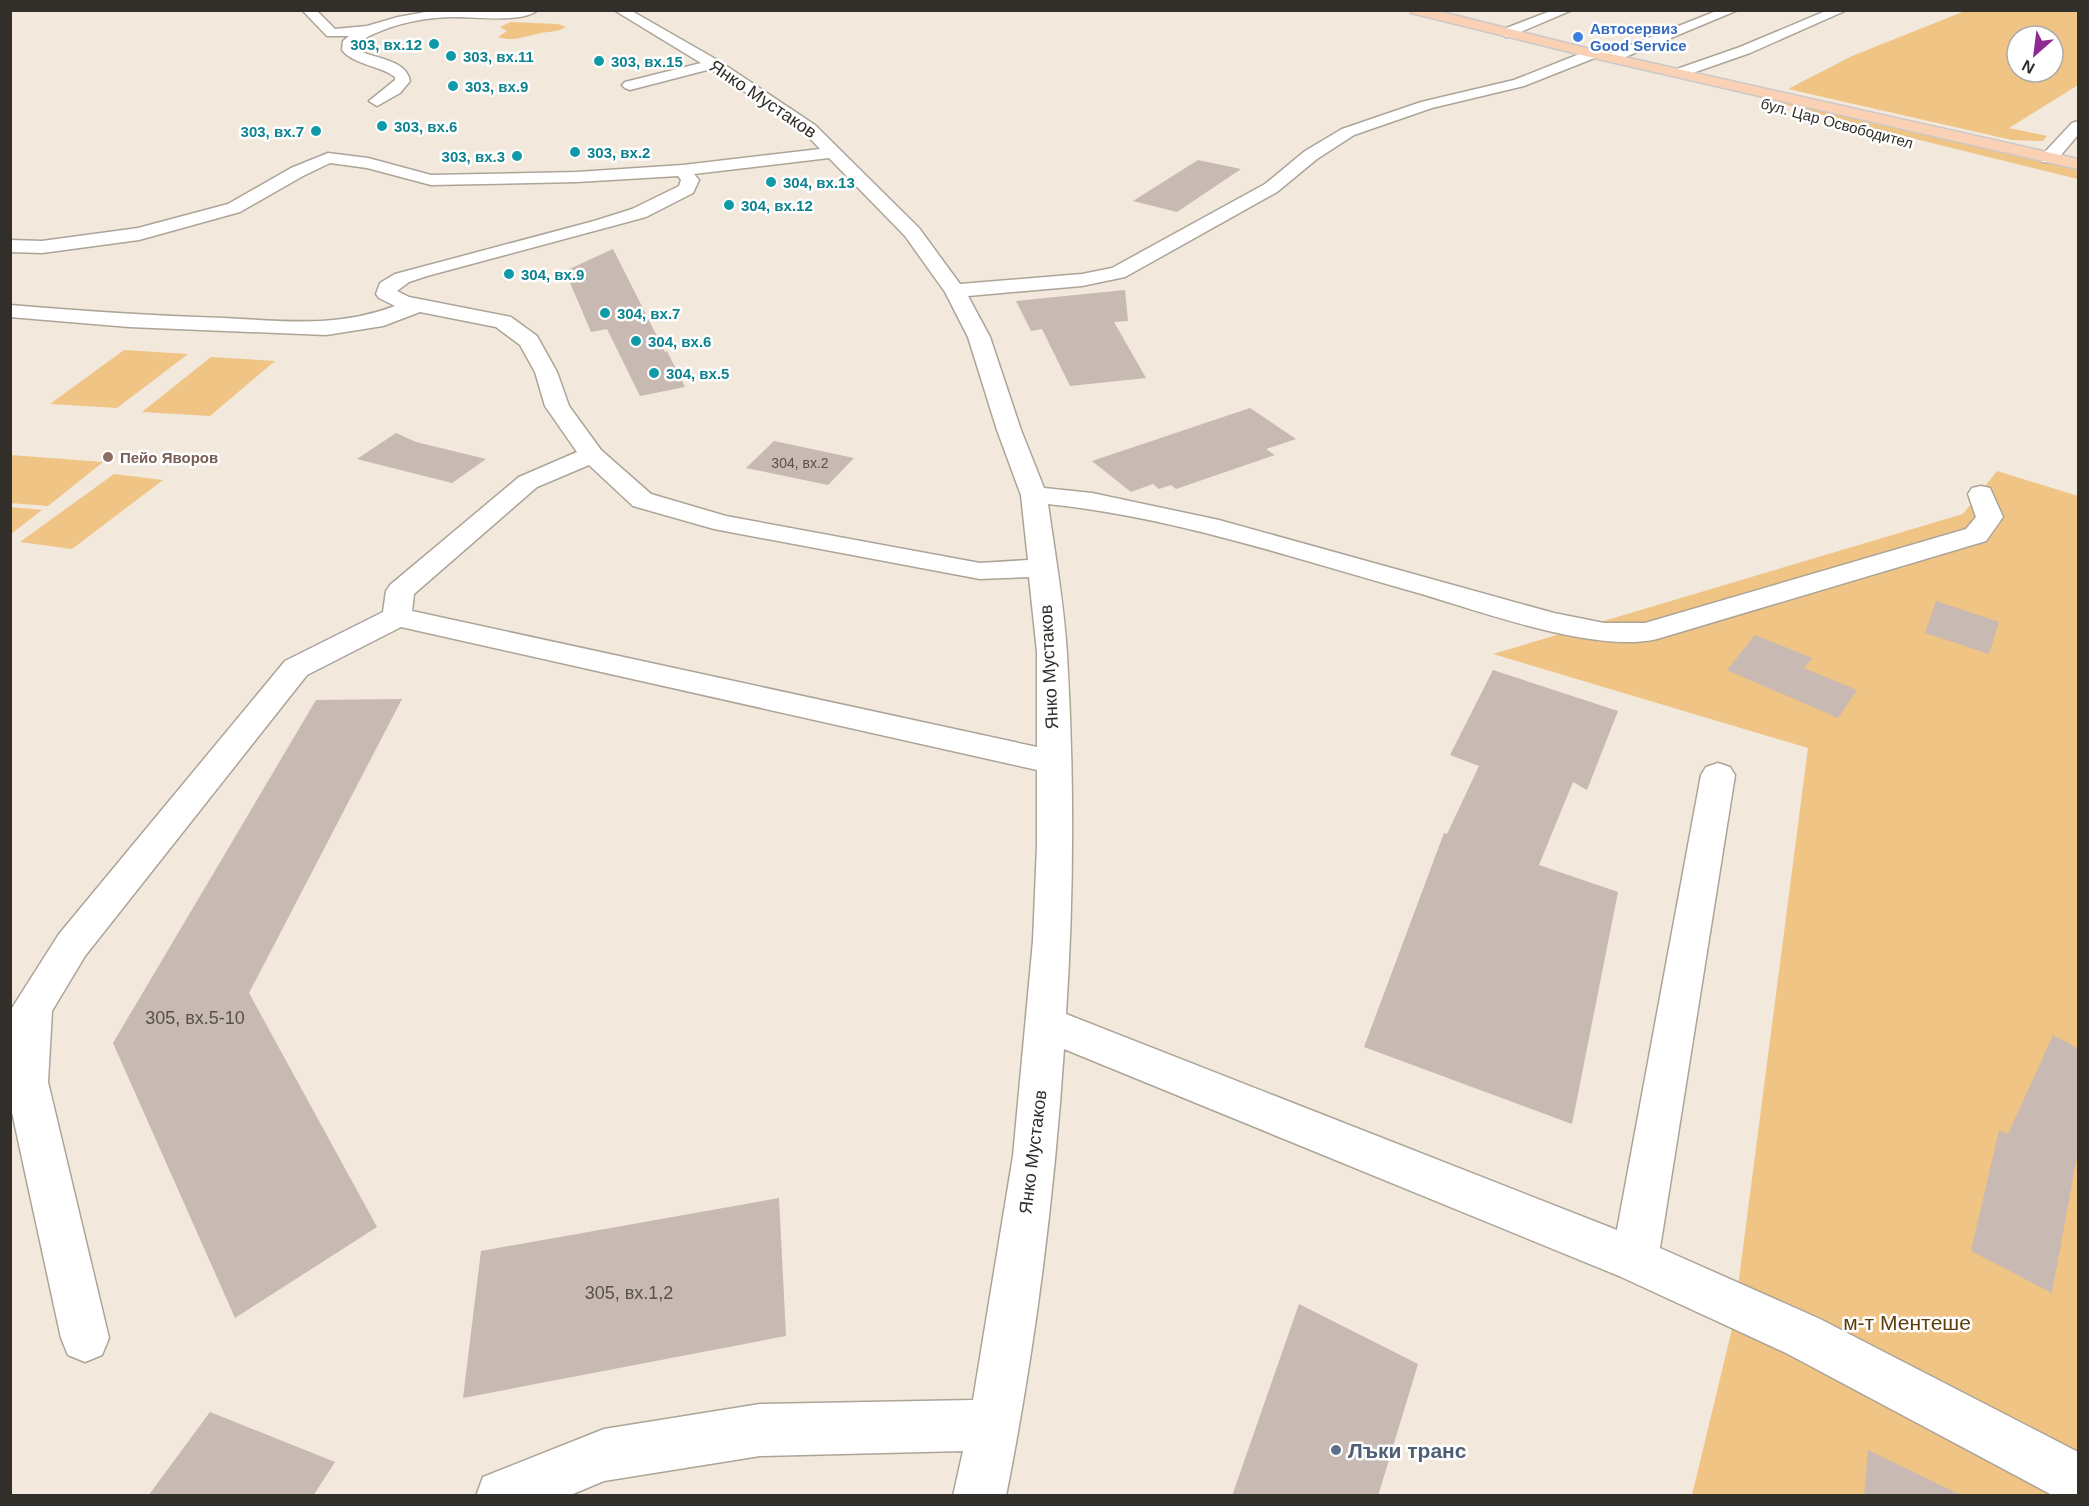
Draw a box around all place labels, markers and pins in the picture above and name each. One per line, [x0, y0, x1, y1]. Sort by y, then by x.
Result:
place label: Автосервиз Good Service [1590, 20, 1687, 54]
marker: Автосервиз Good Service [1571, 30, 1585, 44]
place label: 303, вх.12 [350, 36, 422, 53]
marker: 303, вх.12 [427, 37, 441, 51]
place label: 303, вх.11 [463, 48, 534, 65]
marker: 303, вх.11 [444, 49, 458, 63]
place label: 303, вх.15 [611, 53, 683, 70]
marker: 303, вх.15 [592, 54, 606, 68]
place label: 303, вх.9 [465, 78, 528, 95]
marker: 303, вх.9 [446, 79, 460, 93]
place label: 303, вх.6 [394, 118, 457, 135]
marker: 303, вх.6 [375, 119, 389, 133]
place label: 303, вх.7 [241, 123, 304, 140]
marker: 303, вх.7 [309, 124, 323, 138]
place label: 303, вх.2 [587, 144, 650, 161]
marker: 303, вх.2 [568, 145, 582, 159]
place label: 303, вх.3 [442, 148, 505, 165]
marker: 303, вх.3 [510, 149, 524, 163]
place label: 304, вх.13 [783, 174, 855, 191]
marker: 304, вх.13 [764, 175, 778, 189]
place label: 304, вх.12 [741, 197, 813, 214]
marker: 304, вх.12 [722, 198, 736, 212]
place label: 304, вх.9 [521, 266, 584, 283]
marker: 304, вх.9 [502, 267, 516, 281]
place label: 304, вх.7 [617, 305, 680, 322]
marker: 304, вх.7 [598, 306, 612, 320]
place label: 304, вх.6 [648, 333, 711, 350]
marker: 304, вх.6 [629, 334, 643, 348]
place label: 304, вх.5 [666, 365, 729, 382]
marker: 304, вх.5 [647, 366, 661, 380]
place label: Пейо Яворов [120, 449, 218, 466]
marker: Пейо Яворов [101, 450, 115, 464]
place label: Лъки транс [1348, 1439, 1467, 1462]
marker: Лъки транс [1329, 1443, 1343, 1457]

